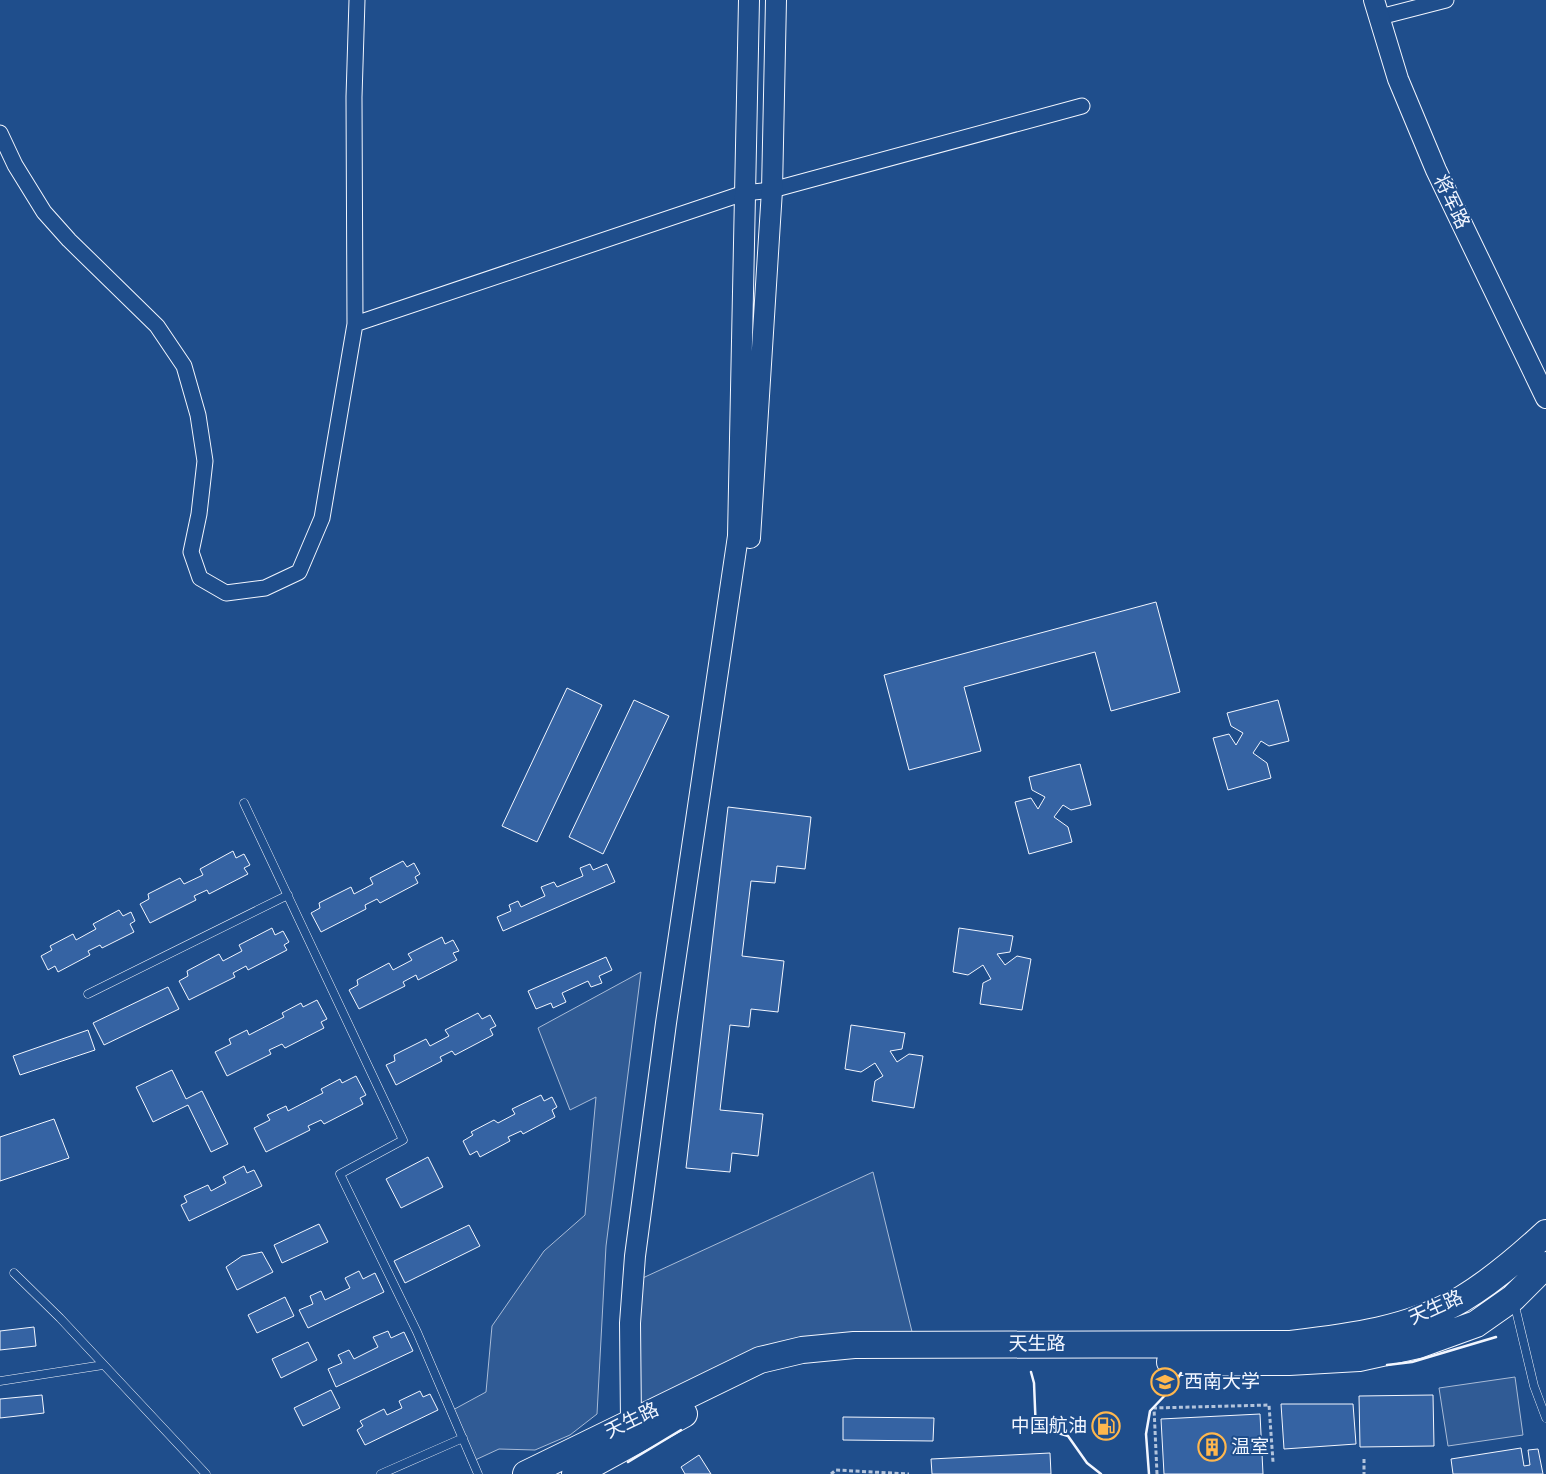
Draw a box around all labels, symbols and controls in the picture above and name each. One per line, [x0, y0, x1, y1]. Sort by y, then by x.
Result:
street label: 将军路 [1430, 172, 1473, 232]
street label: 天生路 [1406, 1287, 1466, 1328]
street label: 天生路 [1008, 1334, 1066, 1354]
school or university icon: 西南大学 [1150, 1367, 1180, 1397]
place label: 西南大学 [1184, 1371, 1260, 1392]
street label: 天生路 [602, 1399, 662, 1442]
fuel station icon: 中国航油 [1091, 1411, 1121, 1441]
place label: 中国航油 [1011, 1415, 1087, 1436]
building icon: 温室 [1197, 1432, 1227, 1462]
place label: 温室 [1231, 1436, 1269, 1457]

